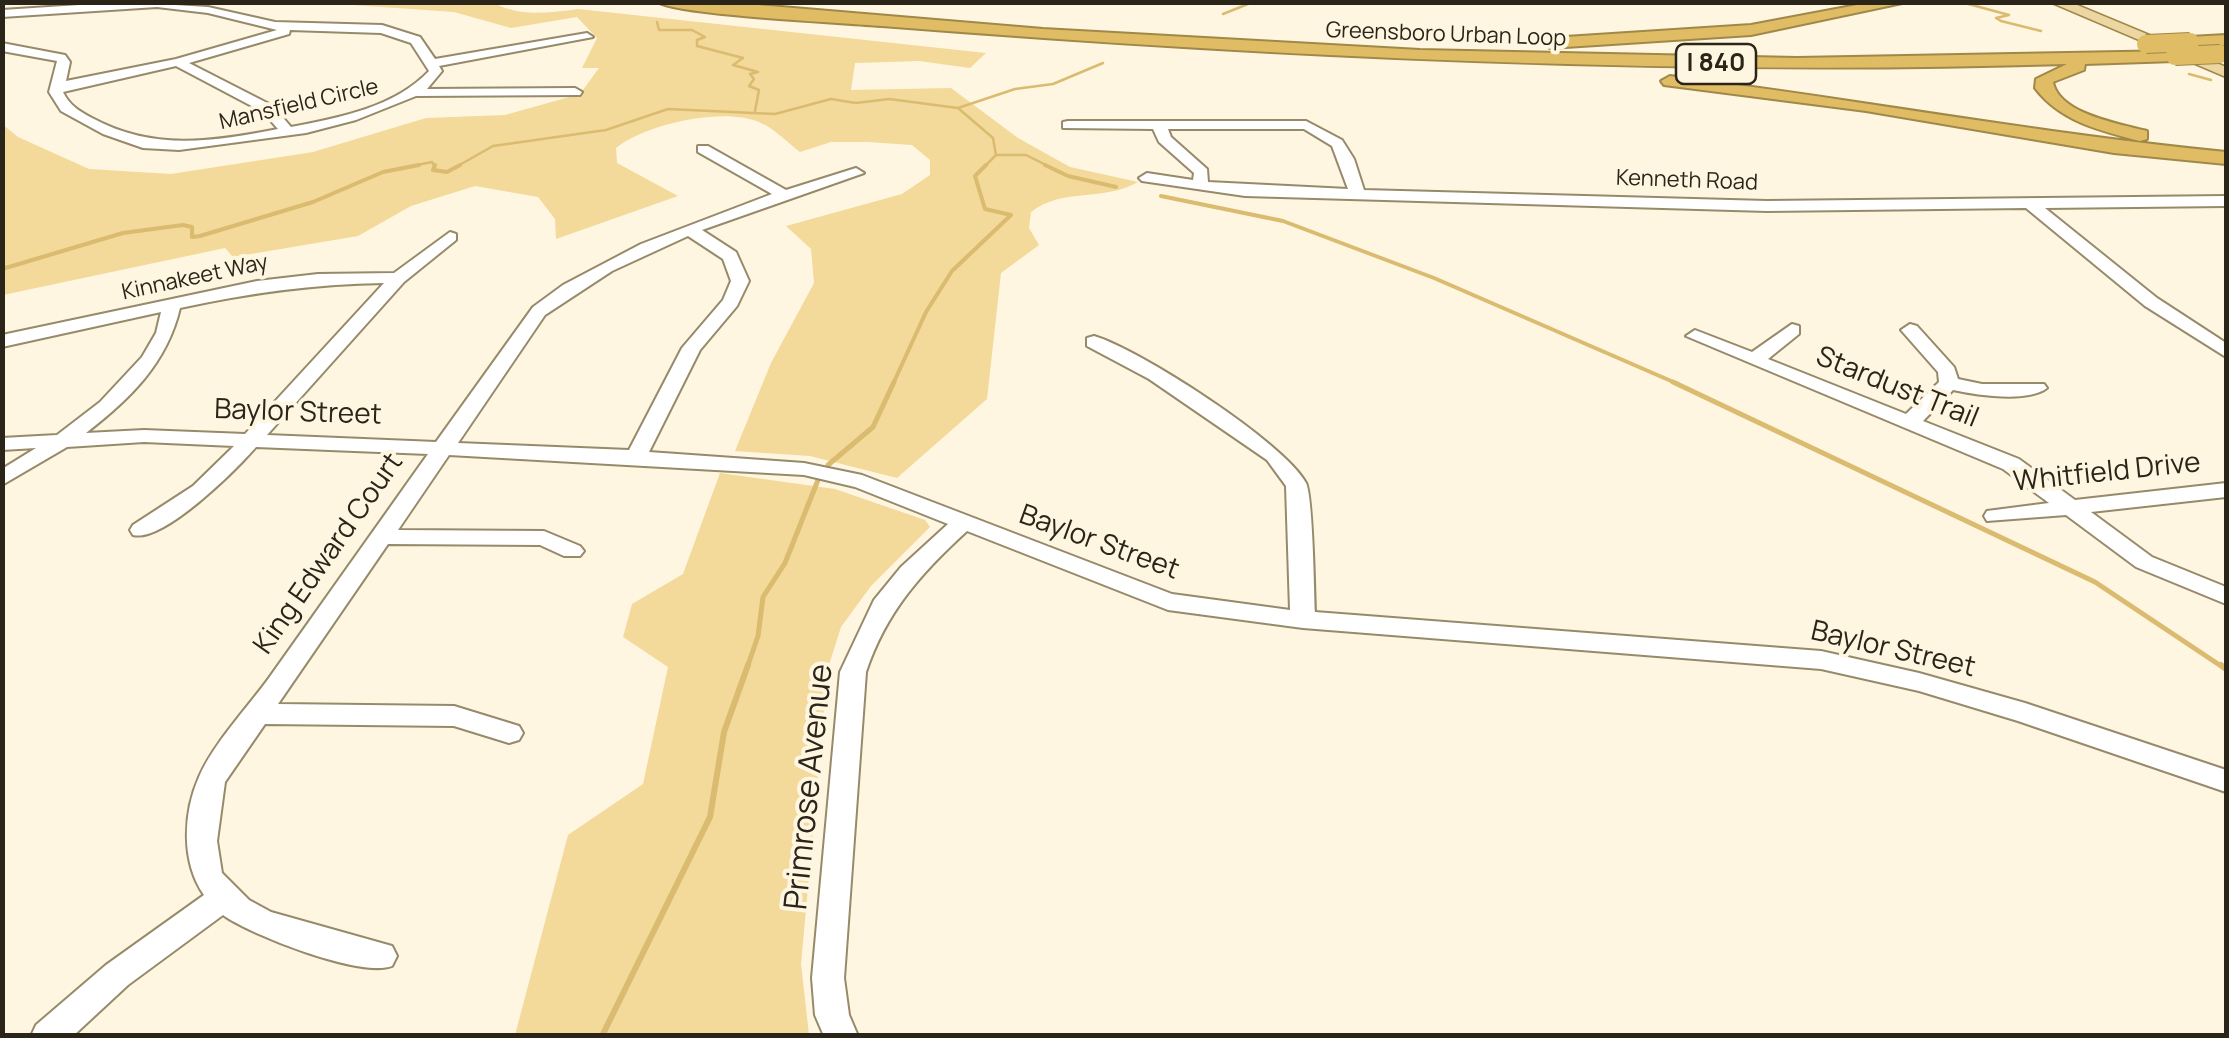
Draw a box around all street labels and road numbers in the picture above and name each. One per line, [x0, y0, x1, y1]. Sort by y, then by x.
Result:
street label: Greensboro Urban Loop [1325, 18, 1567, 52]
road number: I 840 [1676, 44, 1756, 84]
street label: Mansfield Circle [217, 74, 381, 136]
street label: Kenneth Road [1616, 165, 1758, 197]
street label: Kinnakeet Way [119, 250, 271, 306]
street label: Stardust Trail [1811, 340, 1983, 436]
street label: Baylor Street [214, 393, 382, 433]
street label: Whitfield Drive [2012, 446, 2202, 500]
street label: King Edward Court [247, 447, 411, 661]
street label: Baylor Street [1014, 499, 1184, 587]
street label: Baylor Street [1808, 615, 1978, 685]
street label: Primrose Avenue [778, 662, 842, 912]

